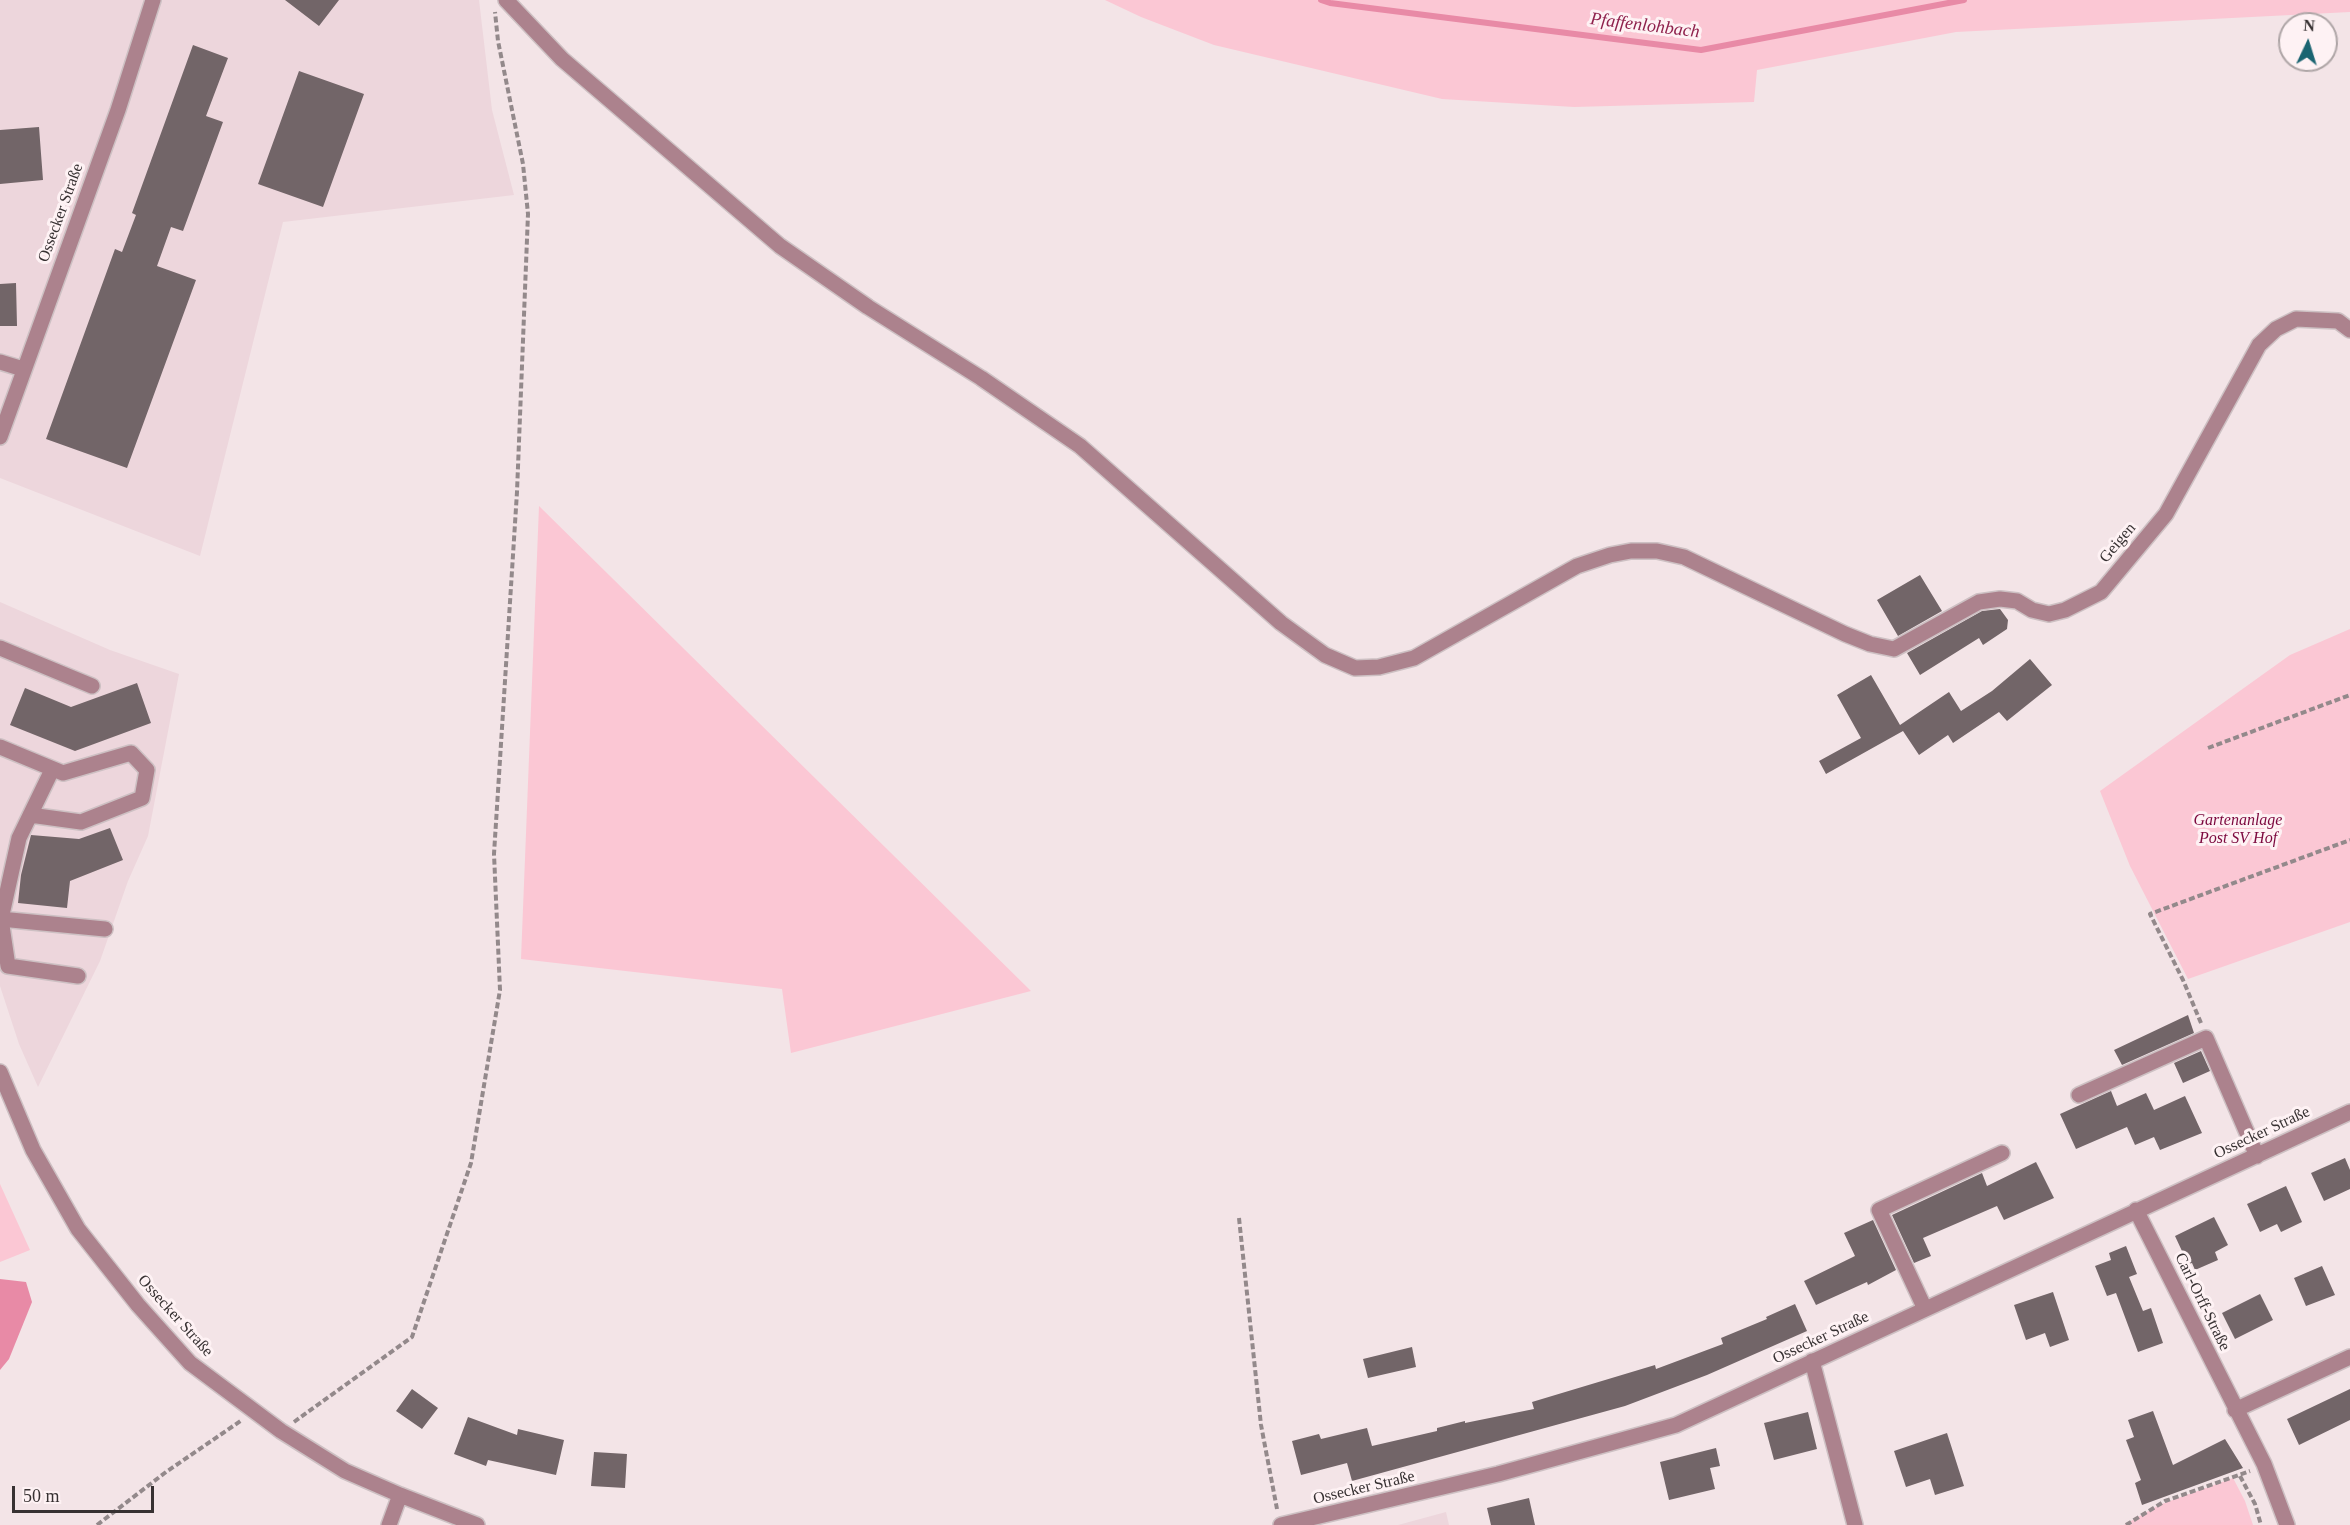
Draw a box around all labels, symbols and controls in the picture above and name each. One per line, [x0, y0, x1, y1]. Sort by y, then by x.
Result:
water label: Pfaffenlohbach [1589, 9, 1701, 43]
north arrow [2278, 12, 2338, 72]
text: N [2303, 17, 2316, 34]
street label: Ossecker Straße [34, 161, 88, 265]
street label: Geigen [2096, 519, 2140, 567]
park label: Gartenanlage Post SV Hof [2194, 811, 2282, 849]
street label: Ossecker Straße [2211, 1102, 2313, 1164]
street label: Carl-Orff-Straße [2170, 1250, 2234, 1354]
street label: Ossecker Straße [133, 1271, 217, 1361]
street label: Ossecker Straße [1770, 1307, 1872, 1369]
street label: Ossecker Straße [1311, 1467, 1417, 1509]
scale bar [15, 1474, 158, 1512]
text: 50 m [23, 1486, 60, 1506]

